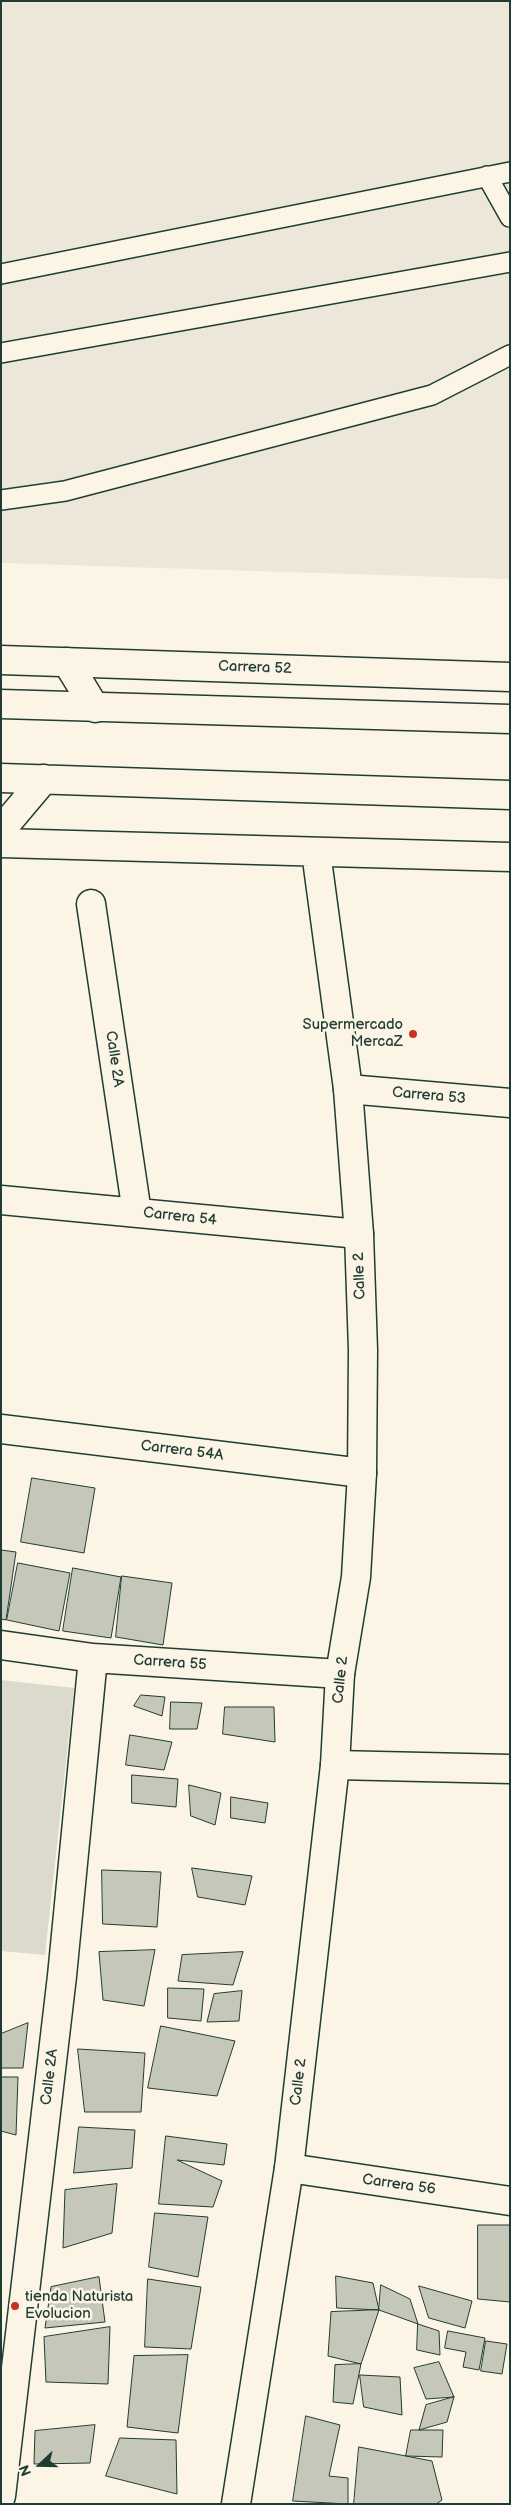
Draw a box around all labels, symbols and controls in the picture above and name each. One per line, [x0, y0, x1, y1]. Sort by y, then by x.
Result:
street label: Carrera 52 [218, 658, 292, 678]
place label: Supermercado MercaZ [303, 1016, 403, 1051]
marker: Supermercado MercaZ [407, 1028, 419, 1040]
street label: Calle 2A [101, 1030, 127, 1088]
street label: Carrera 53 [391, 1084, 467, 1108]
street label: Carrera 54 [142, 1204, 218, 1230]
street label: Calle 2 [350, 1252, 370, 1300]
street label: Carrera 54A [140, 1437, 224, 1465]
street label: Carrera 55 [133, 1651, 207, 1675]
street label: Calle 2 [330, 1655, 352, 1705]
street label: Calle 2A [38, 2048, 62, 2106]
street label: Calle 2 [287, 2057, 311, 2107]
street label: Carrera 56 [361, 2171, 437, 2199]
place label: tienda Naturista Evolucion [25, 2288, 133, 2323]
marker: tienda Naturista Evolucion [9, 2300, 21, 2312]
north arrow [15, 2440, 65, 2490]
text: N [16, 2463, 35, 2479]

